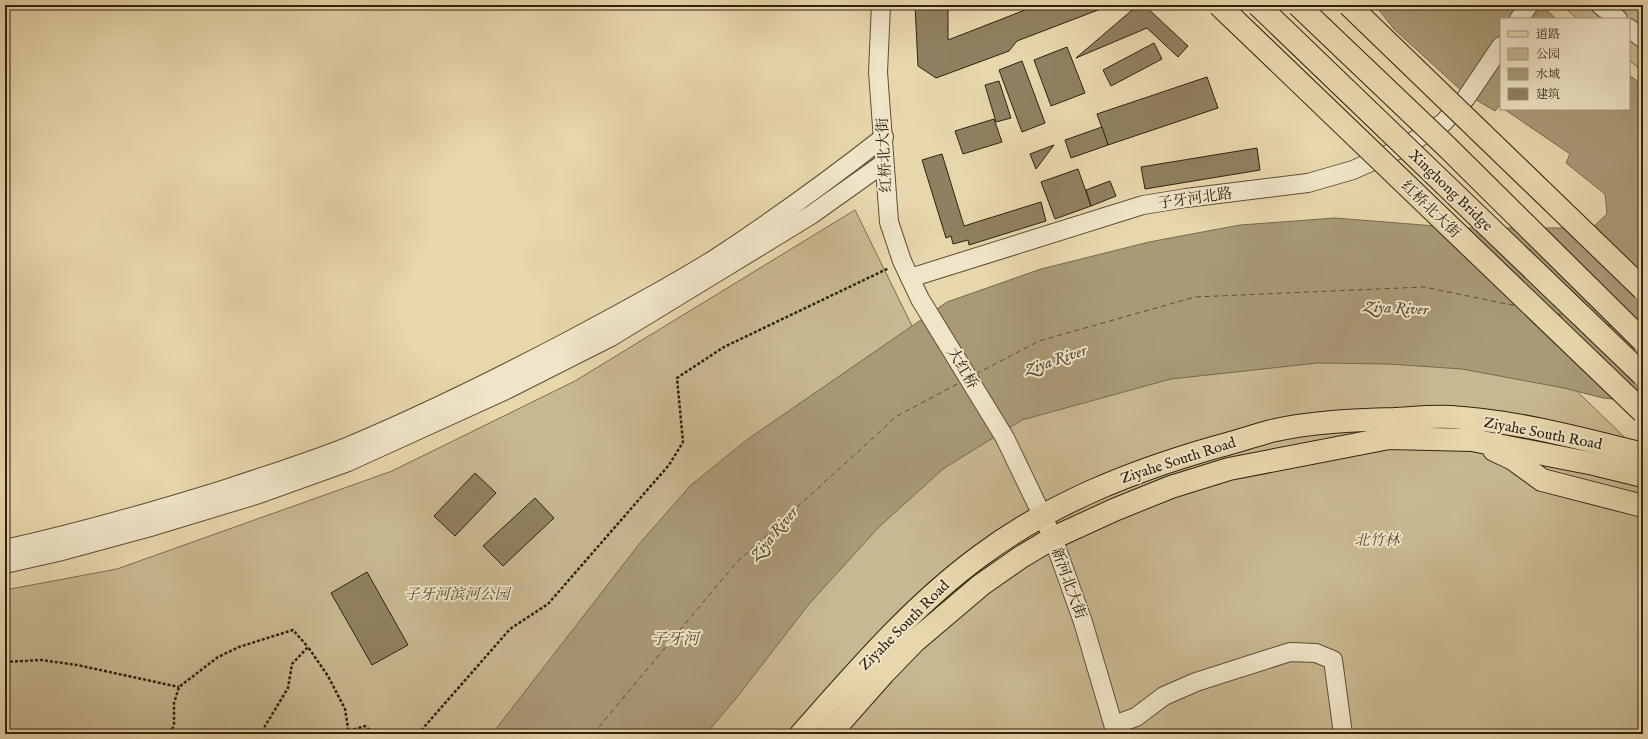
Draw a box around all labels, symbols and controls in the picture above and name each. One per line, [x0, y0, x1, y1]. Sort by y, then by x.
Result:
legend [1500, 18, 1630, 110]
text: 道路 [1536, 27, 1560, 42]
text: 公园 [1536, 47, 1560, 62]
text: 水域 [1536, 67, 1560, 82]
text: 建筑 [1536, 87, 1560, 102]
street label: 红桥北大街 [873, 117, 896, 193]
street label: Xinghong Bridge [1404, 145, 1497, 235]
street label: 红桥北大街 [1397, 176, 1464, 242]
street label: 子牙河北路 [1157, 184, 1234, 213]
water label: Ziya River [1361, 297, 1430, 321]
water label: Ziya River [1020, 340, 1091, 382]
street label: 大红桥 [943, 344, 982, 392]
street label: Ziyahe South Road [1482, 413, 1605, 454]
street label: Ziyahe South Road [1118, 433, 1239, 488]
water label: Ziya River [745, 502, 804, 567]
park label: 北竹林 [1354, 531, 1401, 550]
street label: 新河北大街 [1047, 545, 1090, 622]
street label: Ziyahe South Road [855, 575, 954, 675]
park label: 子牙河滨河公园 [404, 585, 511, 604]
water label: 子牙河 [651, 630, 702, 650]

